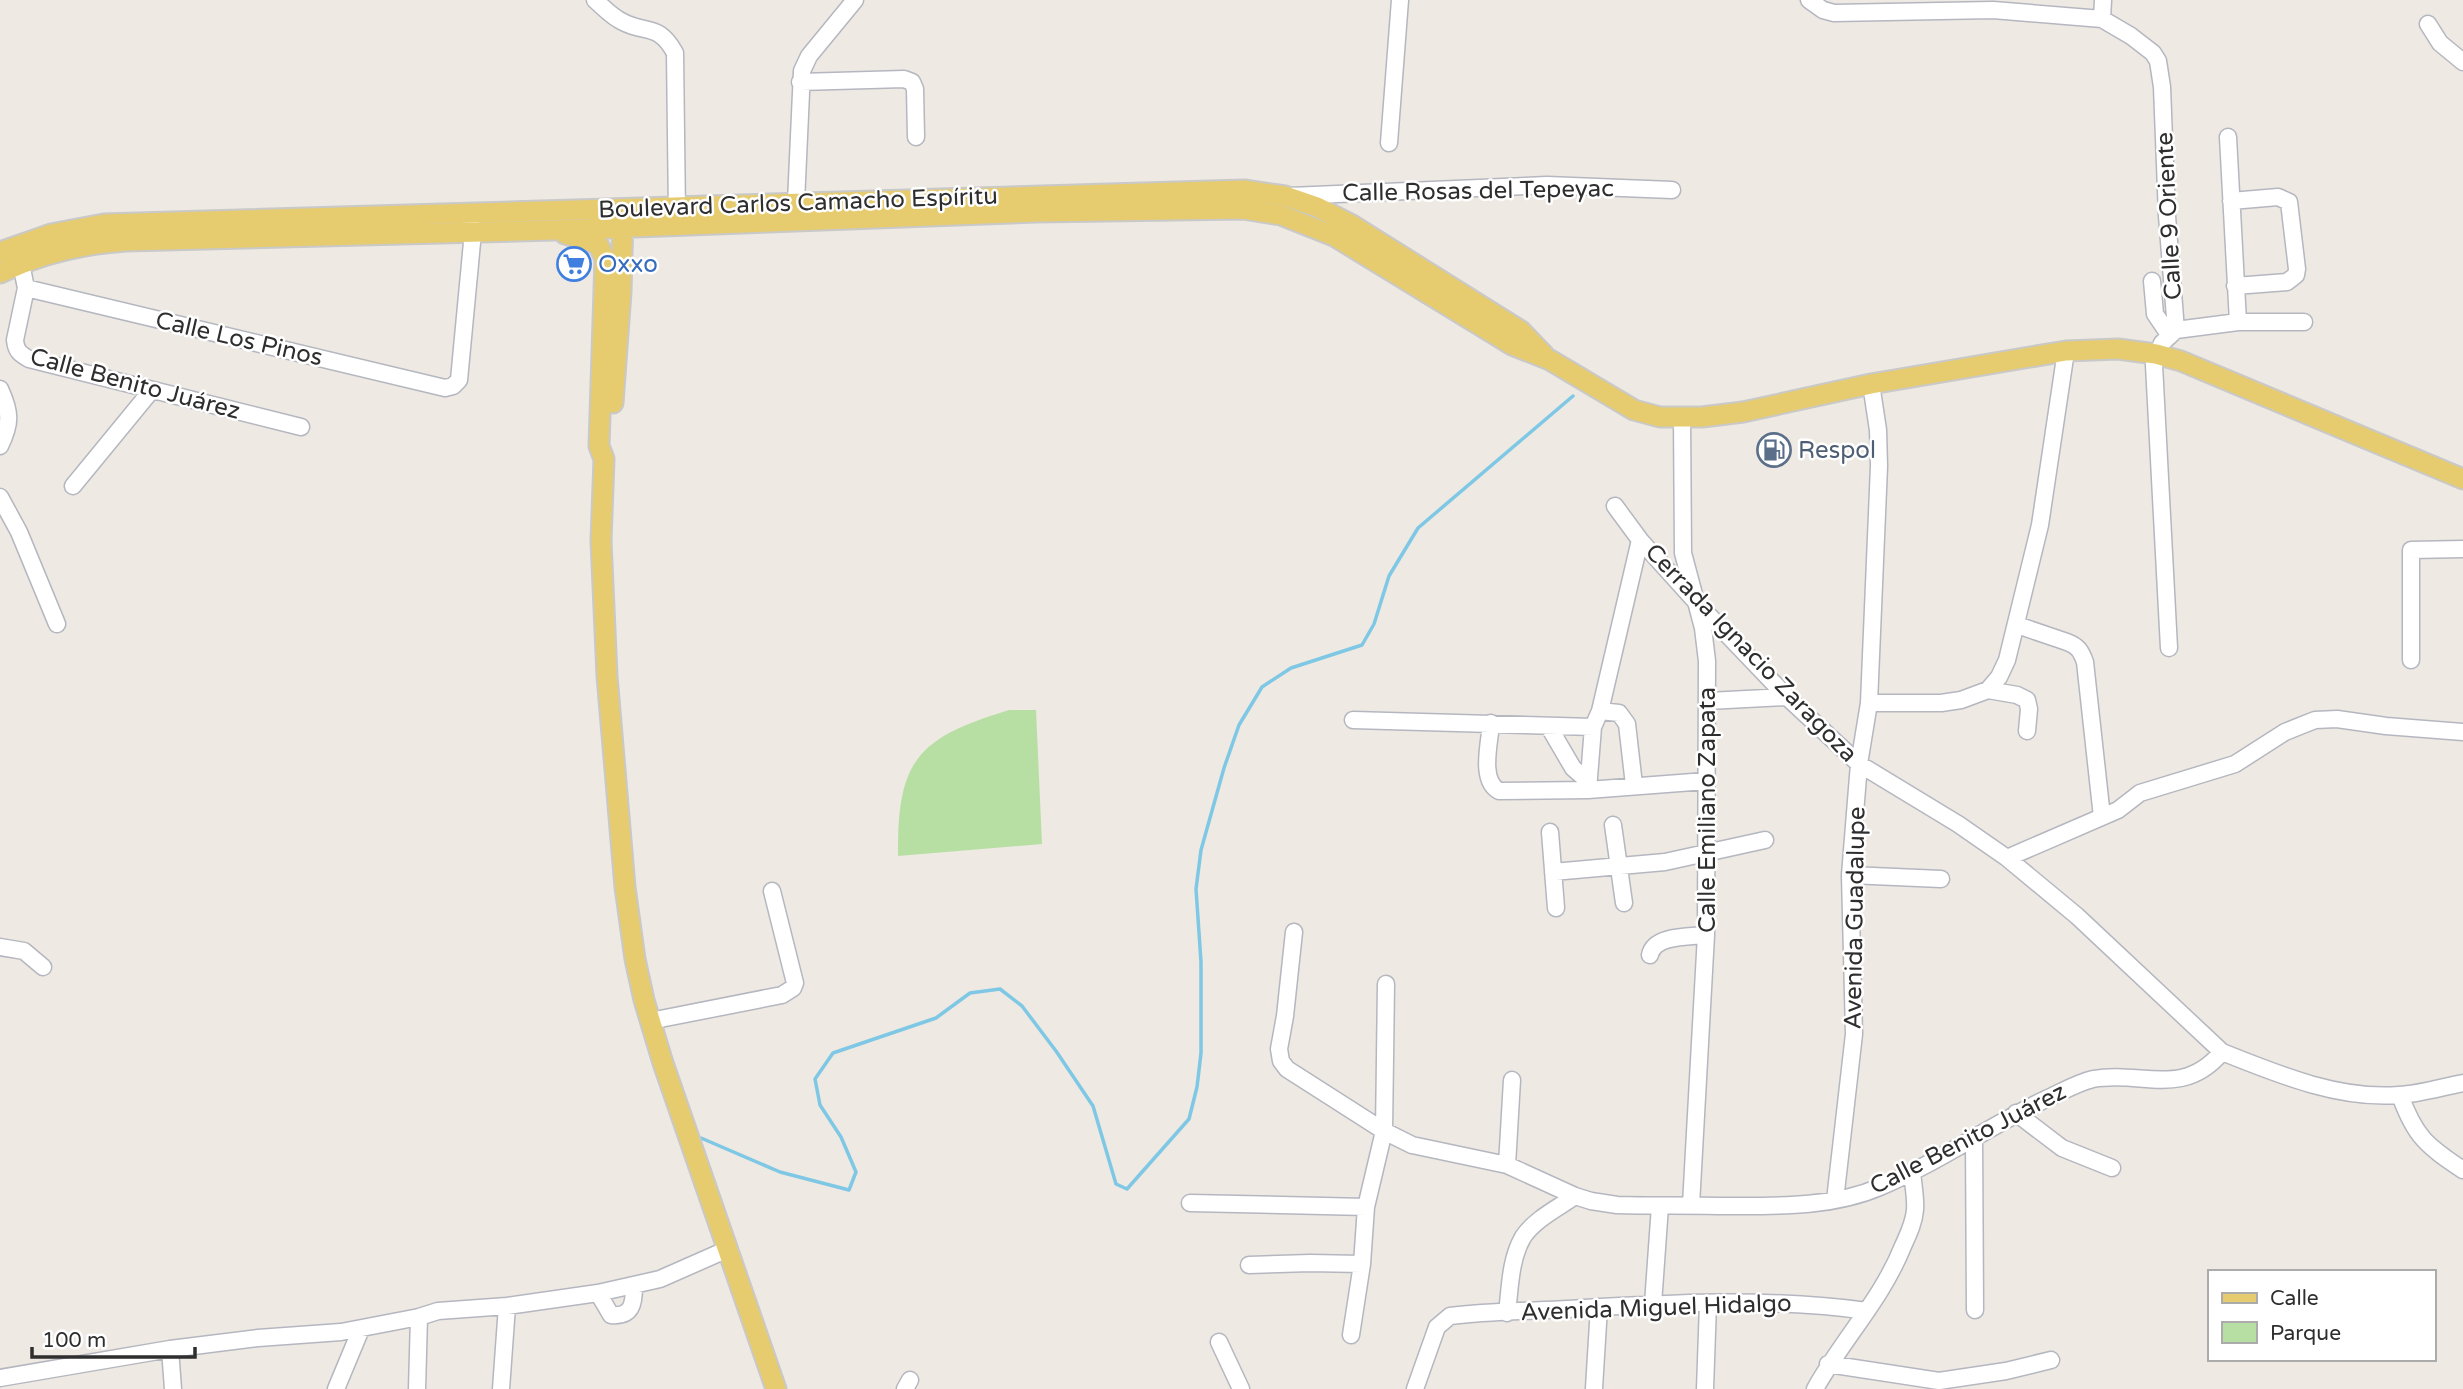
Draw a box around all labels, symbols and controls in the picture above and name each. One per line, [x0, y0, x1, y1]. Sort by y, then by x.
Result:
street label: Calle 9 Oriente [2150, 131, 2188, 301]
street label: Calle Rosas del Tepeyac [1342, 174, 1614, 208]
street label: Boulevard Carlos Camacho Espíritu [598, 182, 998, 224]
supermarket icon: Oxxo [555, 245, 593, 283]
place label: Oxxo [598, 250, 658, 279]
street label: Calle Los Pinos [153, 306, 325, 372]
street label: Calle Benito Juárez [27, 342, 243, 426]
fuel station icon: Respol [1755, 431, 1793, 469]
place label: Respol [1798, 436, 1876, 465]
street label: Cerrada Ignacio Zaragoza [1639, 538, 1863, 768]
street label: Calle Emiliano Zapata [1693, 687, 1722, 933]
street label: Avenida Guadalupe [1839, 806, 1871, 1030]
street label: Calle Benito Juárez [1865, 1077, 2071, 1201]
legend [2208, 1270, 2435, 1361]
text: Calle [2270, 1286, 2319, 1311]
street label: Avenida Miguel Hidalgo [1520, 1289, 1792, 1327]
scale bar [32, 1316, 194, 1360]
text: Parque [2270, 1321, 2341, 1346]
text: 100 m [42, 1328, 106, 1353]

